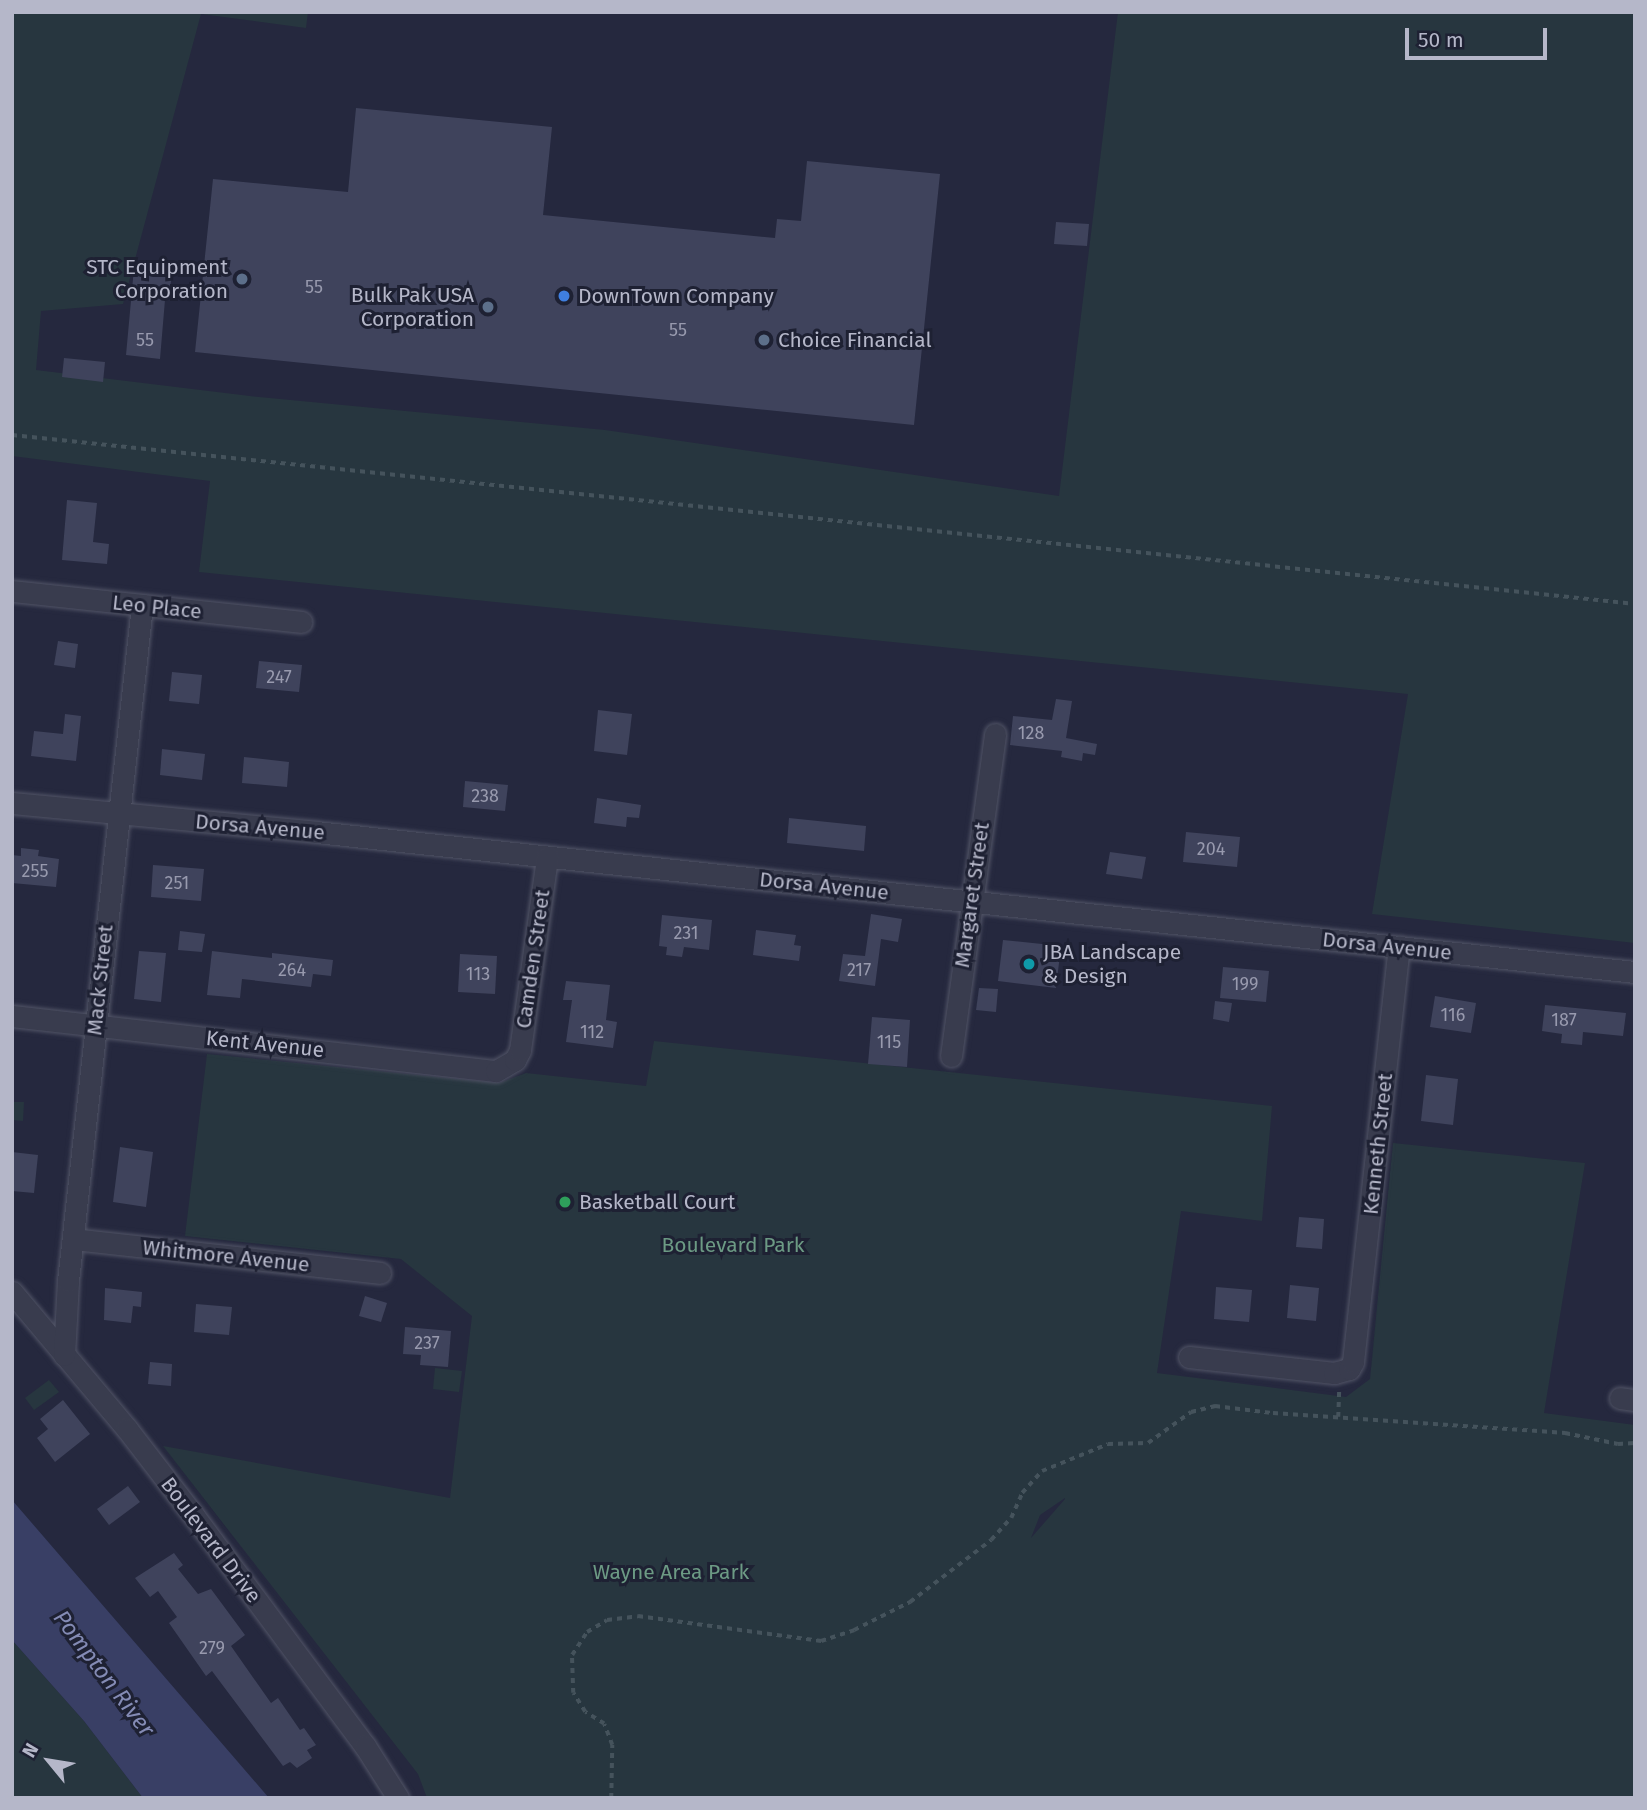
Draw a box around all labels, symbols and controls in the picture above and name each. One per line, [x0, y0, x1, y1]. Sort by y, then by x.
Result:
scale bar [1409, 14, 1551, 58]
text: 50 m [1418, 27, 1464, 53]
place label: STC Equipment Corporation [86, 254, 228, 304]
marker: STC Equipment Corporation [234, 271, 250, 287]
house number: 55 [305, 276, 323, 298]
place label: Bulk Pak USA Corporation [351, 282, 474, 332]
place label: DownTown Company [578, 283, 774, 309]
marker: DownTown Company [556, 288, 572, 304]
marker: Bulk Pak USA Corporation [480, 299, 496, 315]
house number: 55 [669, 319, 687, 341]
place label: Choice Financial [778, 327, 932, 353]
house number: 55 [136, 329, 154, 351]
marker: Choice Financial [756, 332, 772, 348]
street label: Leo Place [111, 590, 203, 624]
house number: 247 [266, 666, 292, 688]
house number: 128 [1018, 722, 1044, 744]
house number: 238 [471, 785, 499, 807]
street label: Dorsa Avenue [194, 809, 326, 845]
street label: Margaret Street [949, 821, 995, 969]
house number: 204 [1197, 838, 1225, 860]
house number: 255 [22, 860, 48, 882]
street label: Dorsa Avenue [758, 867, 890, 905]
house number: 251 [165, 872, 189, 894]
street label: Camden Street [511, 888, 555, 1030]
house number: 231 [673, 922, 699, 944]
street label: Mack Street [82, 923, 118, 1037]
street label: Dorsa Avenue [1321, 927, 1453, 965]
place label: JBA Landscape & Design [1043, 939, 1181, 989]
marker: JBA Landscape & Design [1021, 956, 1037, 972]
house number: 264 [278, 959, 306, 981]
house number: 217 [847, 959, 871, 981]
house number: 113 [466, 963, 490, 985]
house number: 199 [1232, 973, 1258, 995]
house number: 116 [1441, 1004, 1465, 1026]
house number: 187 [1551, 1009, 1577, 1031]
house number: 112 [580, 1021, 604, 1043]
street label: Kent Avenue [205, 1025, 325, 1063]
house number: 115 [877, 1031, 901, 1053]
street label: Kenneth Street [1358, 1072, 1398, 1216]
place label: Basketball Court [579, 1189, 735, 1215]
marker: Basketball Court [557, 1194, 573, 1210]
park label: Boulevard Park [661, 1232, 805, 1258]
street label: Whitmore Avenue [141, 1235, 311, 1277]
house number: 237 [414, 1332, 440, 1354]
street label: Boulevard Drive [156, 1472, 266, 1608]
park label: Wayne Area Park [593, 1559, 749, 1585]
water label: Pompton River [48, 1604, 160, 1742]
house number: 279 [199, 1637, 225, 1659]
north arrow [14, 1726, 84, 1796]
text: N [17, 1739, 43, 1761]

